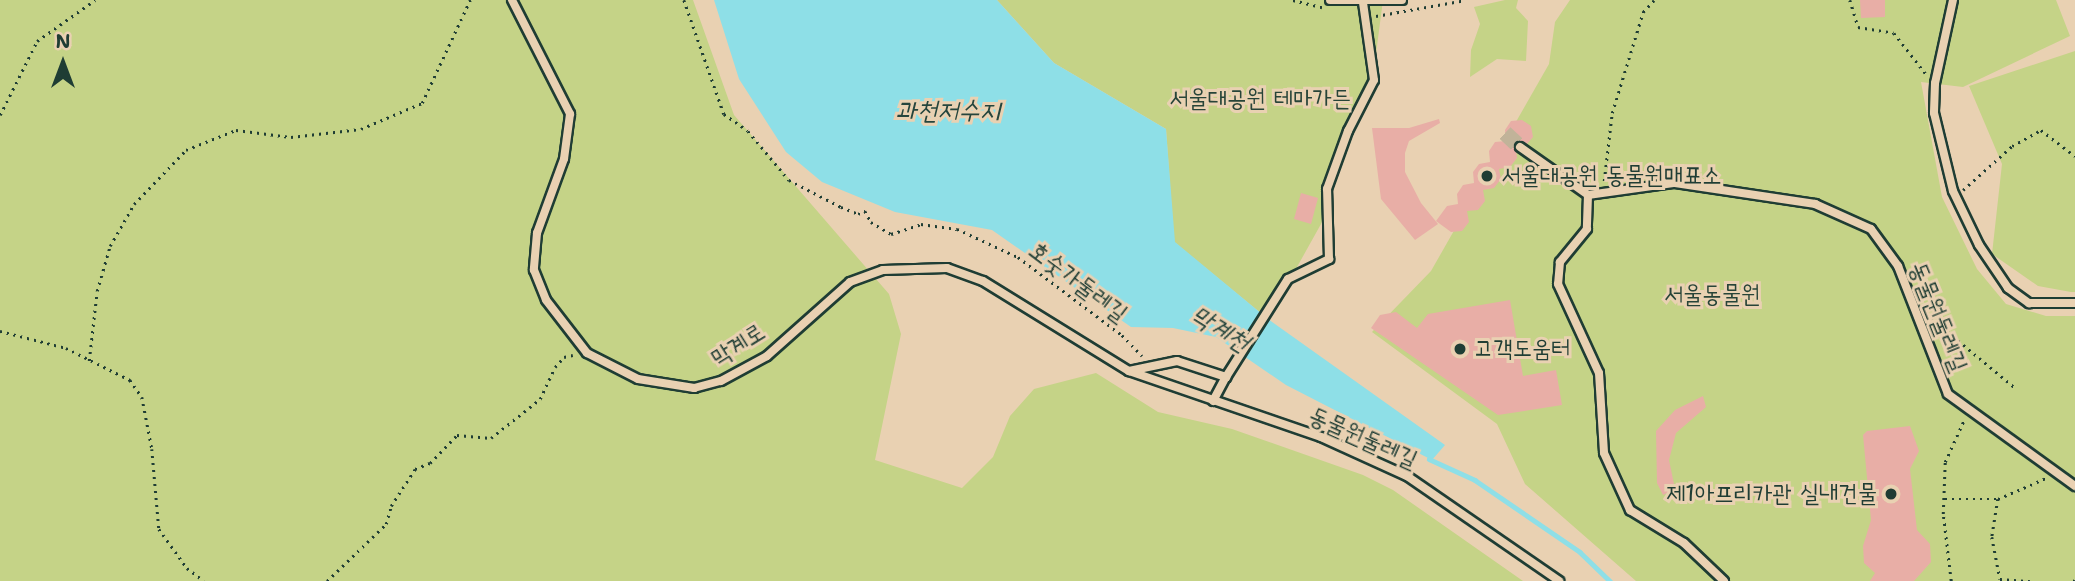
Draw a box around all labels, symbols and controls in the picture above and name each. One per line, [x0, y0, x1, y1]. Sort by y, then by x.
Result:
north arrow [28, 28, 98, 98]
text: N [55, 29, 71, 54]
park label: 서울대공원 테마가든 [1169, 85, 1351, 113]
water label: 과천저수지 [896, 94, 1000, 126]
place label: 서울대공원 동물원매표소 [1501, 162, 1722, 190]
marker: 서울대공원 동물원매표소 [1479, 168, 1495, 184]
street label: 호숫가둘레길 [1023, 236, 1133, 328]
street label: 동물원둘레길 [1903, 258, 1973, 376]
park label: 서울동물원 [1664, 281, 1760, 309]
water label: 막계천 [1186, 298, 1256, 358]
street label: 막계로 [706, 317, 770, 373]
place label: 고객도움터 [1474, 335, 1571, 363]
marker: 고객도움터 [1452, 341, 1468, 357]
street label: 동물원둘레길 [1304, 401, 1422, 475]
place label: 제1아프리카관 실내건물 [1666, 480, 1877, 508]
marker: 제1아프리카관 실내건물 [1883, 486, 1899, 502]

